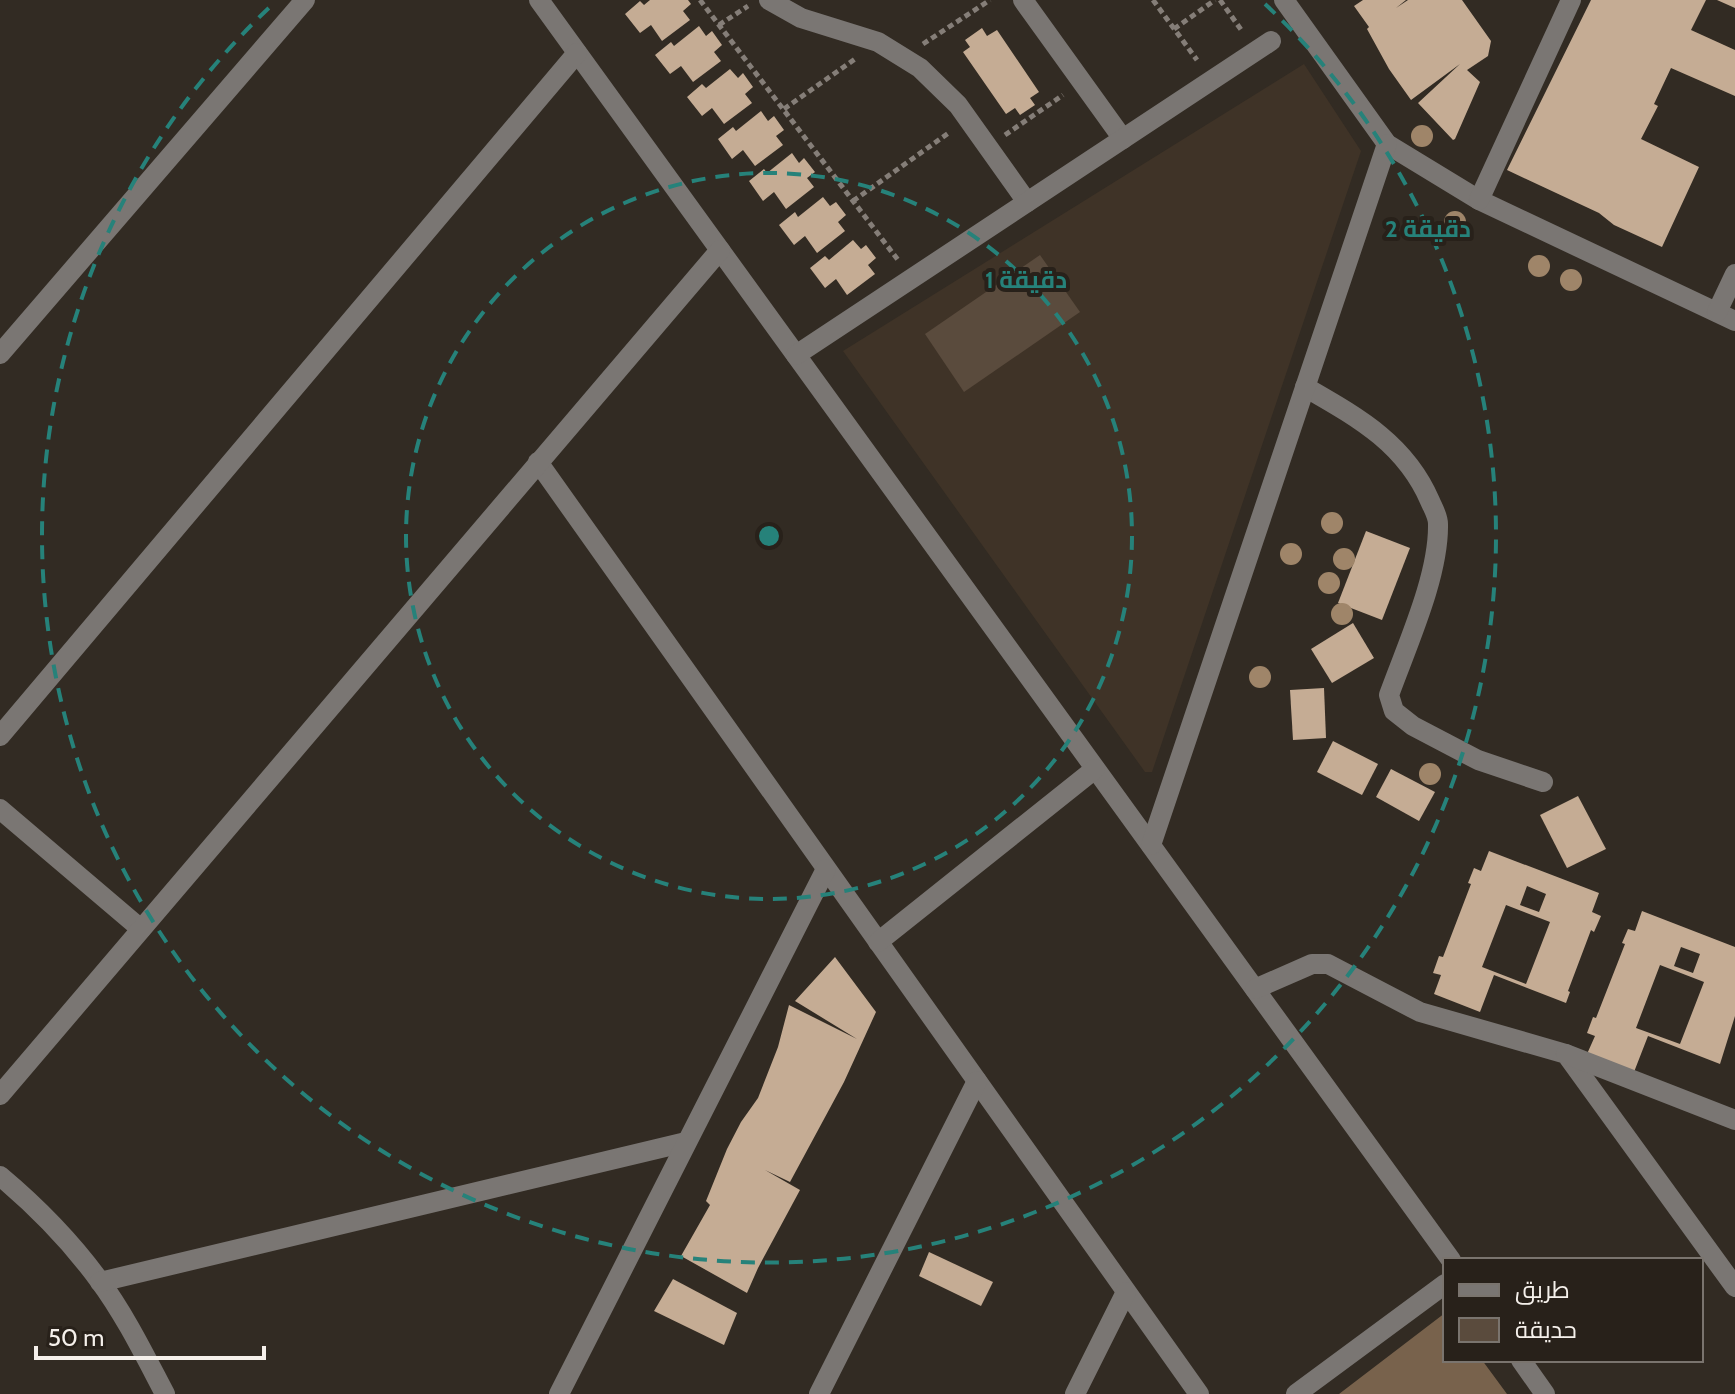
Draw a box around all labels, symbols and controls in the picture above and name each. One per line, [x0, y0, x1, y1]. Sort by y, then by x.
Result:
text: 2 دقيقة [1385, 214, 1471, 243]
text: 1 دقيقة [985, 265, 1067, 294]
centre of rings [755, 522, 783, 550]
legend [1443, 1258, 1703, 1362]
text: طريق [1515, 1275, 1570, 1305]
scale bar [36, 1310, 264, 1360]
text: حديقة [1515, 1315, 1577, 1344]
text: 50 m [48, 1323, 104, 1352]

